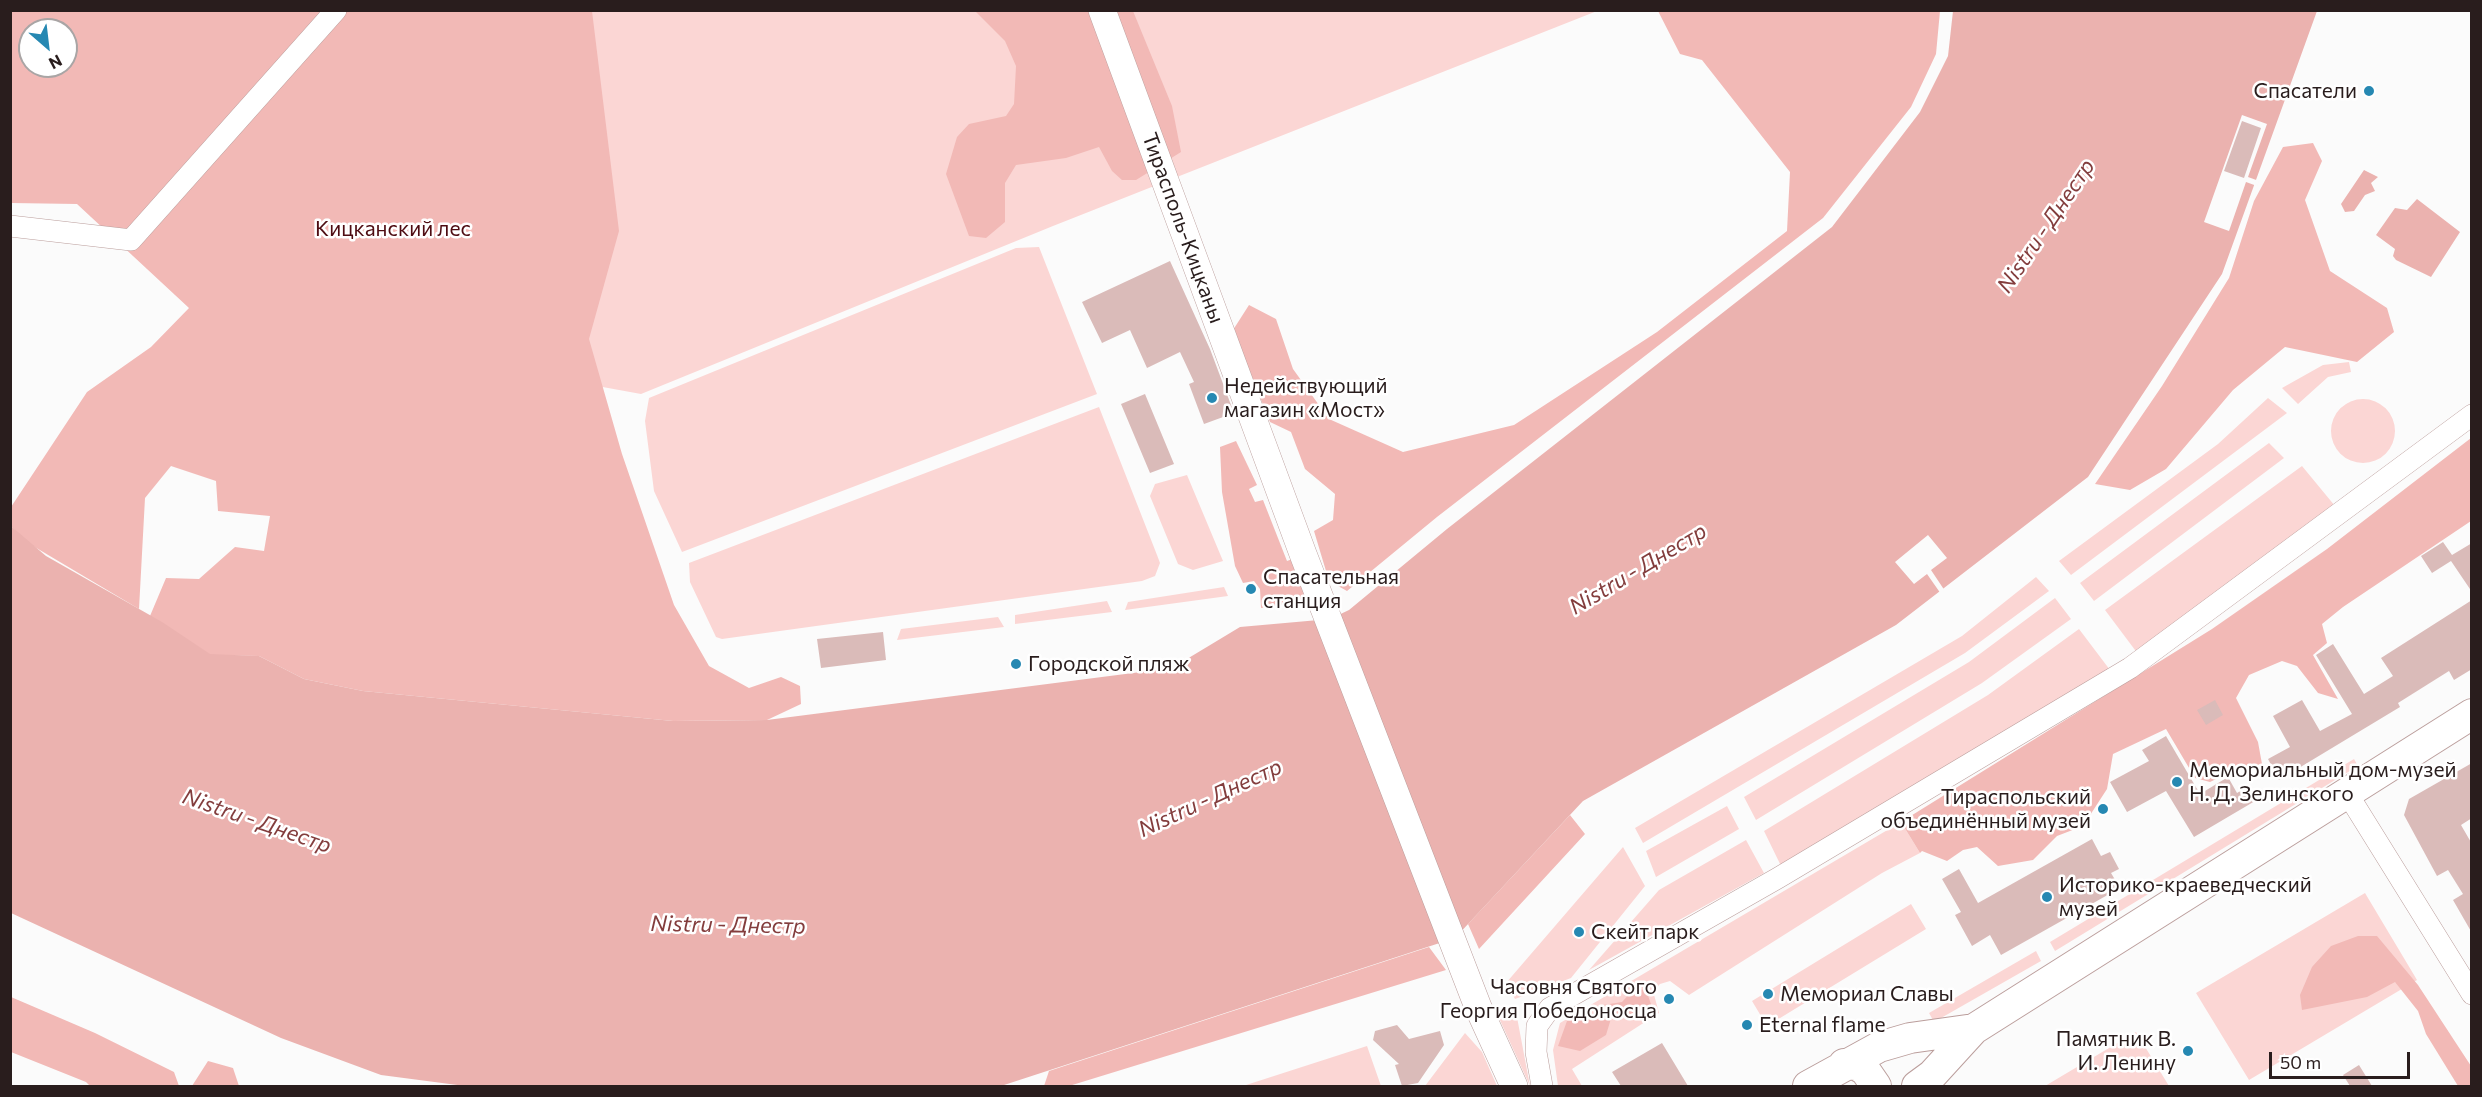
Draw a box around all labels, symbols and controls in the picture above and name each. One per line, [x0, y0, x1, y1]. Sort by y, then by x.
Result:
north arrow [18, 18, 78, 78]
text: N [46, 51, 66, 74]
place label: Спасатели [2254, 78, 2357, 104]
marker: Спасатели [2362, 84, 2376, 98]
street label: Тирасполь-Кицканы [1137, 129, 1229, 327]
water label: Nistru - Днестр [1992, 154, 2100, 298]
park label: Кицканский лес [315, 216, 471, 242]
place label: Недействующий магазин «Мост» [1224, 373, 1388, 423]
marker: Недействующий магазин «Мост» [1205, 391, 1219, 405]
water label: Nistru - Днестр [1565, 518, 1711, 620]
place label: Спасательная станция [1263, 564, 1399, 614]
marker: Спасательная станция [1244, 582, 1258, 596]
place label: Городской пляж [1028, 651, 1189, 677]
marker: Городской пляж [1009, 657, 1023, 671]
water label: Nistru - Днестр [1134, 753, 1286, 843]
place label: Мемориальный дом-музей Н. Д. Зелинского [2189, 757, 2457, 807]
marker: Мемориальный дом-музей Н. Д. Зелинского [2170, 775, 2184, 789]
water label: Nistru - Днестр [179, 783, 335, 859]
place label: Тираспольский объединённый музей [1880, 784, 2091, 834]
marker: Тираспольский объединённый музей [2096, 802, 2110, 816]
place label: Историко-краеведческий музей [2059, 872, 2312, 922]
marker: Историко-краеведческий музей [2040, 890, 2054, 904]
water label: Nistru - Днестр [650, 910, 806, 940]
place label: Скейт парк [1591, 919, 1700, 945]
marker: Скейт парк [1572, 925, 1586, 939]
place label: Часовня Святого Георгия Победоносца [1440, 974, 1657, 1024]
place label: Мемориал Славы [1780, 981, 1954, 1007]
marker: Мемориал Славы [1761, 987, 1775, 1001]
marker: Часовня Святого Георгия Победоносца [1662, 992, 1676, 1006]
place label: Eternal flame [1759, 1012, 1886, 1038]
marker: Eternal flame [1740, 1018, 1754, 1032]
place label: Памятник В. И. Ленину [2056, 1026, 2176, 1076]
scale bar [2272, 1040, 2413, 1078]
marker: Памятник В. И. Ленину [2181, 1044, 2195, 1058]
text: 50 m [2280, 1051, 2321, 1073]

